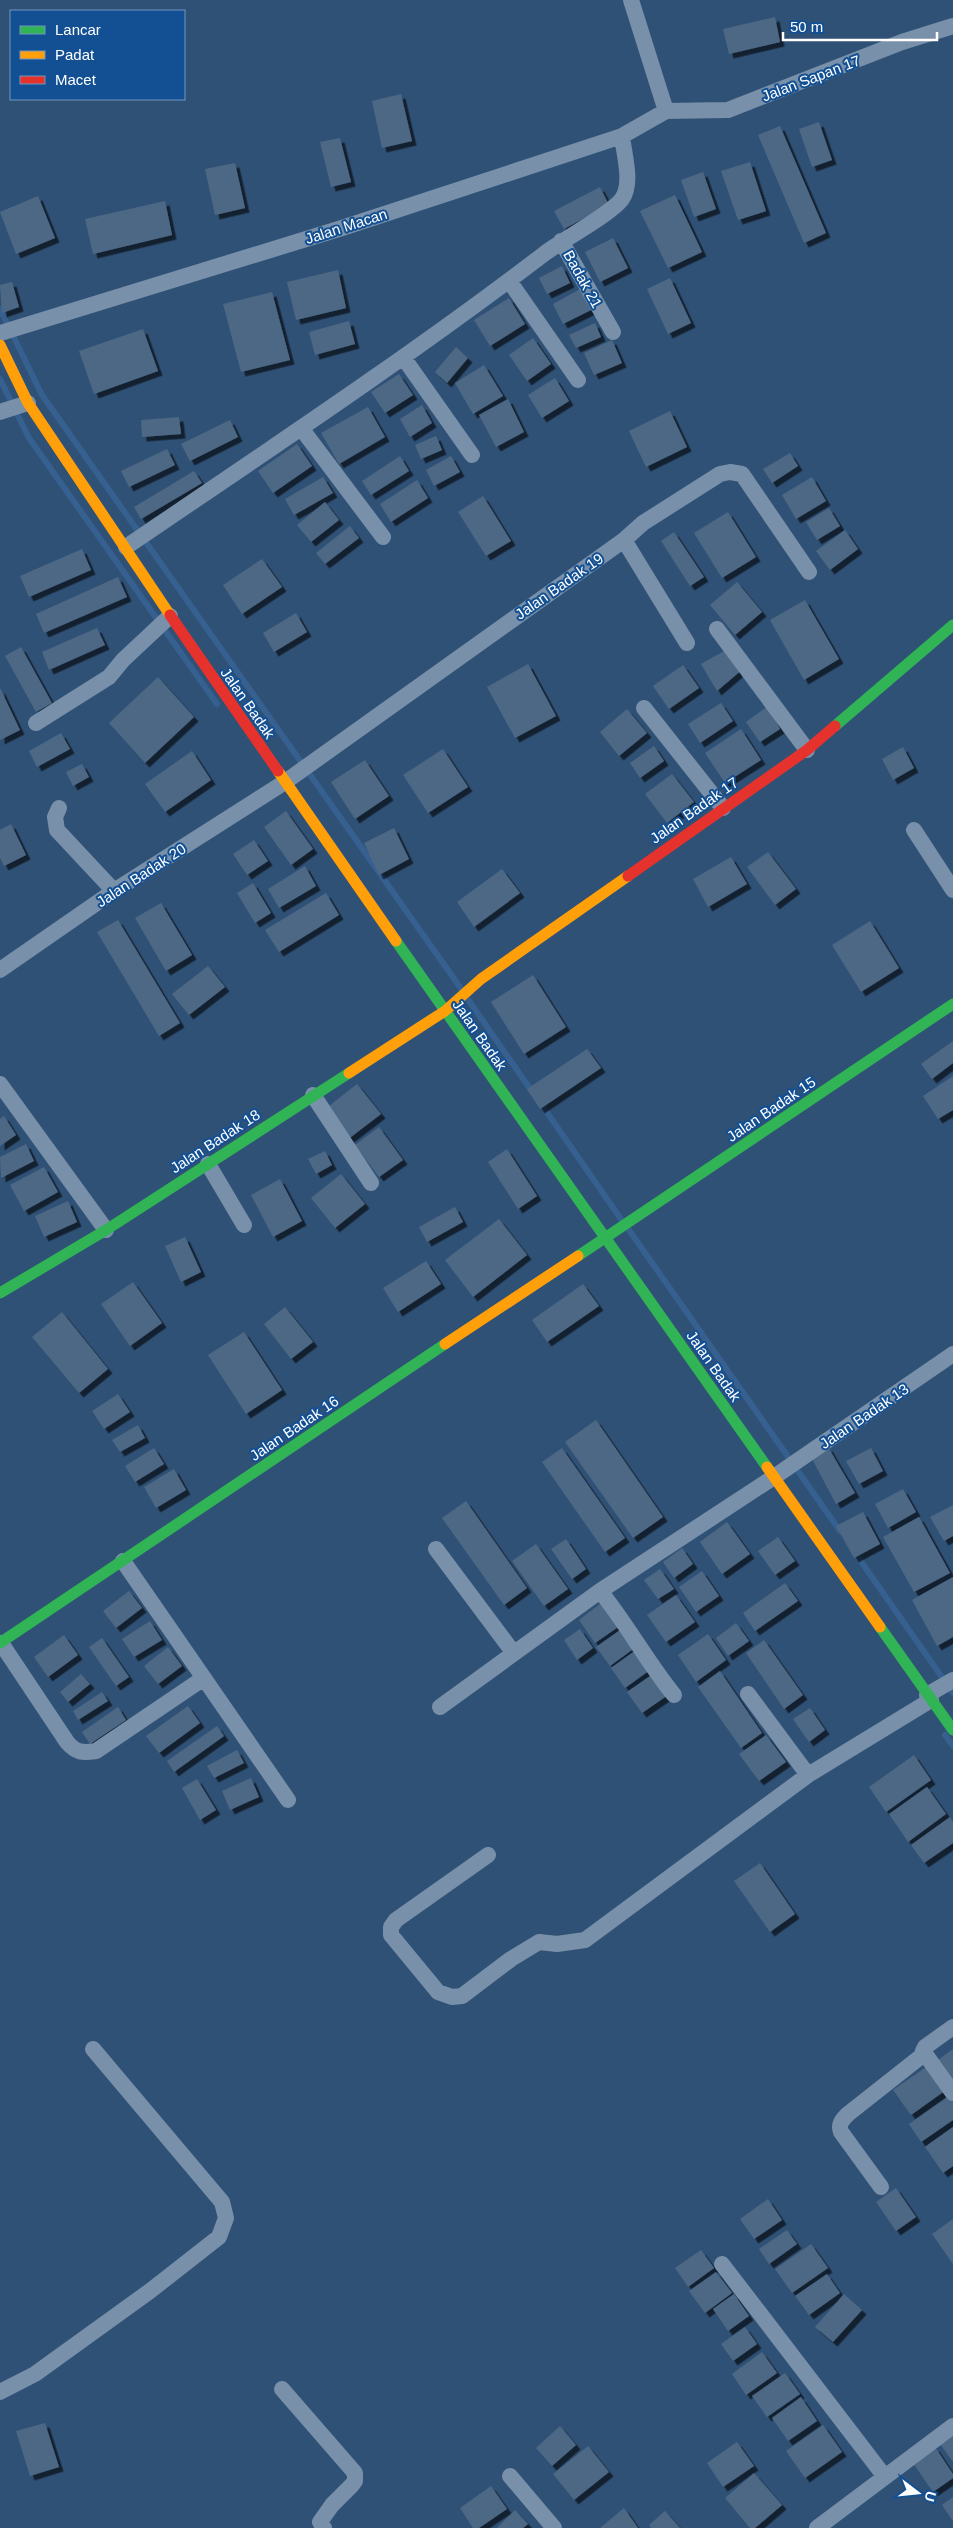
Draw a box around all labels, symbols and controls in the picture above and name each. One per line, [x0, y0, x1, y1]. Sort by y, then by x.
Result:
legend [10, 10, 185, 100]
scale bar [783, 10, 937, 42]
text: 50 m [790, 18, 823, 35]
text: Lancar [55, 21, 101, 38]
text: Padat [55, 46, 95, 63]
street label: Jalan Sapan 17 [759, 51, 863, 105]
text: Macet [55, 71, 97, 88]
street label: Jalan Macan [303, 205, 389, 247]
street label: Badak 21 [560, 247, 606, 311]
street label: Jalan Badak 19 [512, 549, 606, 623]
street label: Jalan Badak [217, 664, 279, 742]
street label: Jalan Badak 17 [647, 773, 741, 847]
street label: Jalan Badak 20 [93, 840, 189, 910]
street label: Jalan Badak [449, 996, 511, 1074]
street label: Jalan Badak 15 [723, 1073, 819, 1145]
street label: Jalan Badak 18 [167, 1106, 263, 1176]
street label: Jalan Badak [683, 1327, 745, 1405]
street label: Jalan Badak 13 [816, 1380, 912, 1452]
street label: Jalan Badak 16 [246, 1392, 342, 1464]
north arrow [893, 2468, 943, 2518]
text: U [921, 2490, 940, 2504]

